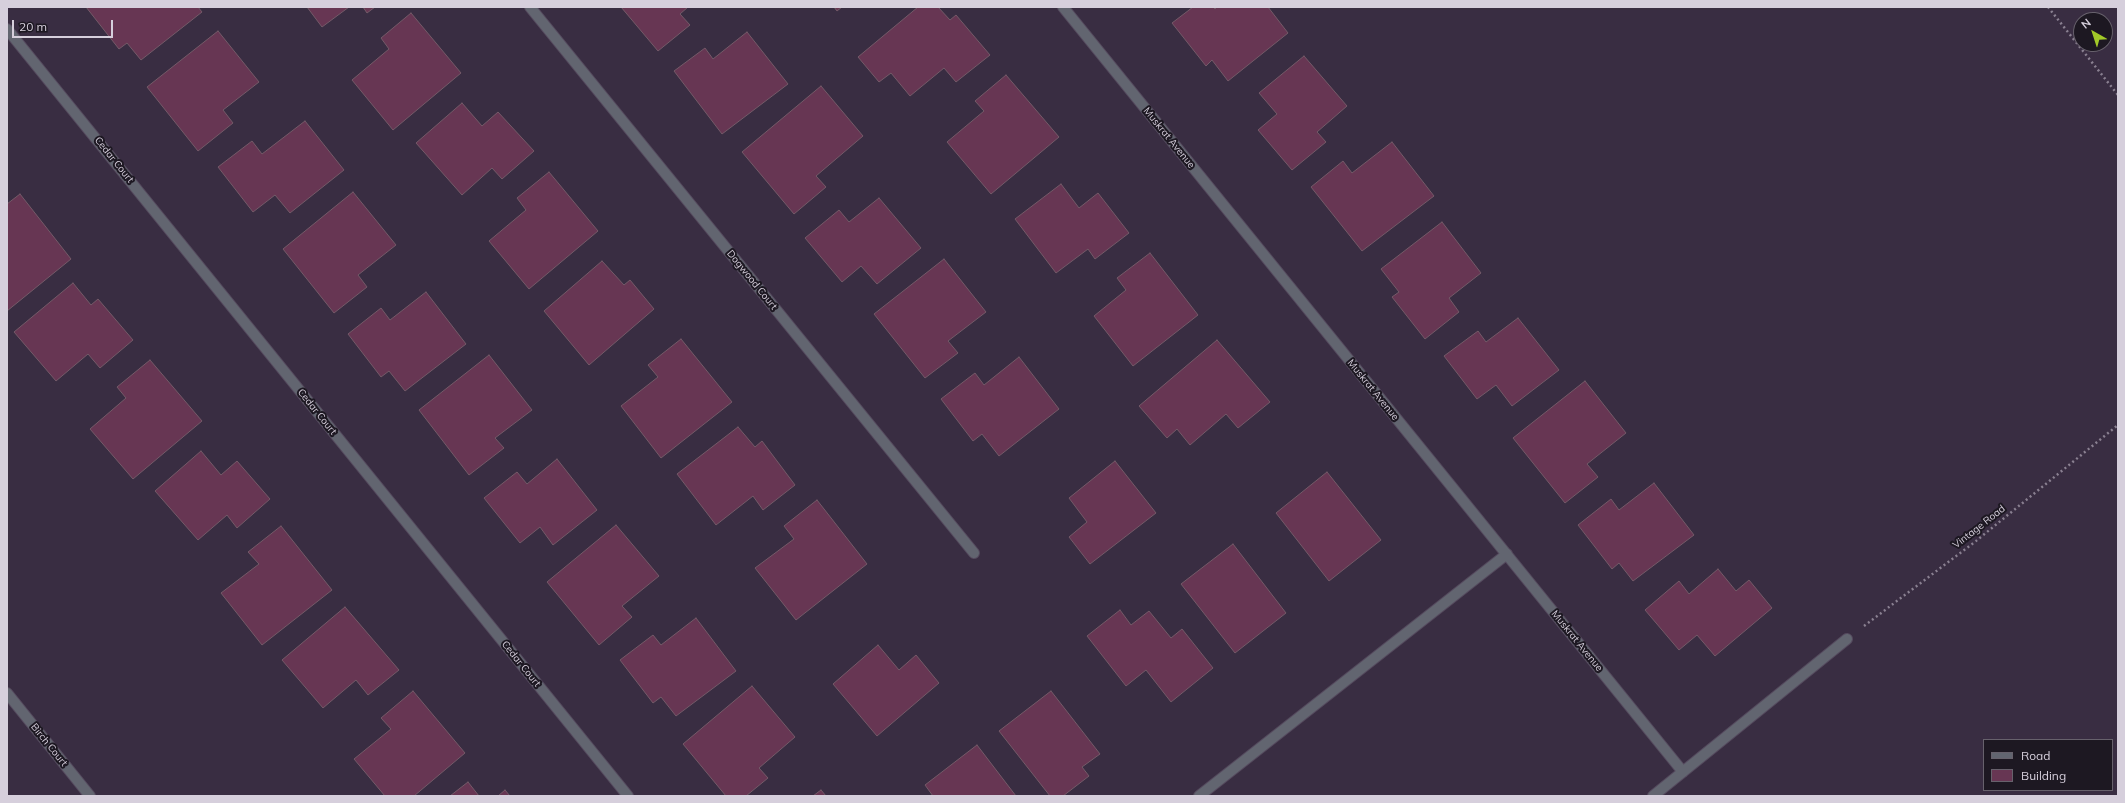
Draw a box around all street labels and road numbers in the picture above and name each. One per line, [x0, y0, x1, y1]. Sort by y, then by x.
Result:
street label: Muskrat Avenue [1141, 105, 1197, 171]
street label: Cedar Court [92, 135, 136, 185]
street label: Dogwood Court [724, 248, 780, 312]
street label: Muskrat Avenue [1345, 357, 1401, 423]
street label: Cedar Court [295, 387, 339, 437]
street label: Vintage Road [1950, 503, 2008, 551]
street label: Muskrat Avenue [1549, 608, 1605, 674]
street label: Cedar Court [499, 639, 543, 689]
street label: Birch Court [28, 721, 70, 769]

